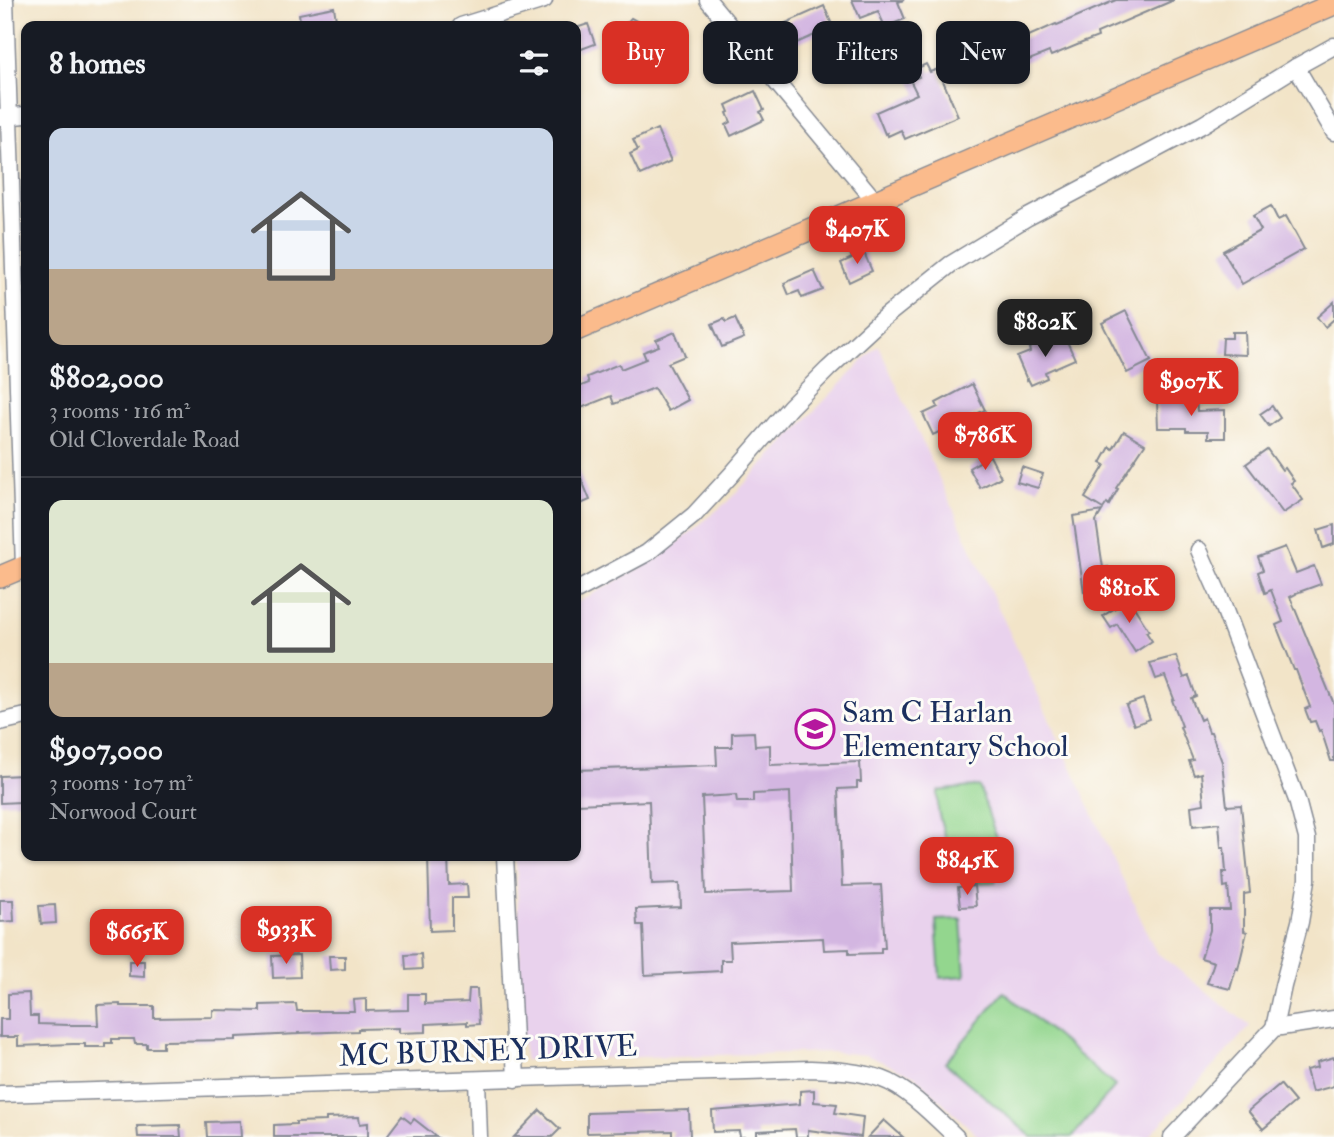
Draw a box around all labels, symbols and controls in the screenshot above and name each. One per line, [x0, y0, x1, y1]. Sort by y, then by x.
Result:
chip: Buy [602, 21, 689, 84]
chip: Rent [703, 21, 798, 84]
chip: Filters [812, 21, 922, 84]
chip: New [936, 21, 1030, 84]
icon: filters [515, 44, 553, 82]
text: 8 homes [49, 45, 146, 82]
icon: home [238, 173, 364, 299]
pin: $407K [808, 206, 906, 266]
text: $407K [825, 214, 889, 243]
pin: $802K [996, 300, 1094, 359]
text: $802K [1013, 307, 1077, 336]
pin: $907K [1142, 358, 1240, 418]
text: $802,000 [49, 359, 164, 396]
text: $907K [1159, 366, 1223, 395]
text: 3 rooms · 116 m² [49, 396, 190, 425]
pin: $786K [936, 412, 1034, 472]
text: $786K [954, 420, 1016, 449]
text: Old Cloverdale Road [49, 425, 240, 454]
icon: home [238, 545, 364, 671]
pin: $810K [1080, 566, 1178, 625]
text: $810K [1099, 573, 1159, 602]
place label: Sam C Harlan Elementary School [842, 694, 1069, 765]
school or university icon: Sam C Harlan Elementary School [794, 708, 836, 750]
text: $907,000 [49, 731, 163, 768]
text: 3 rooms · 107 m² [49, 768, 193, 797]
text: Norwood Court [49, 797, 197, 826]
pin: $845K [918, 838, 1016, 897]
text: $845K [936, 845, 998, 874]
pin: $933K [237, 906, 335, 966]
pin: $665K [88, 909, 186, 969]
text: $933K [257, 914, 315, 943]
text: $665K [106, 917, 168, 946]
street label: MC BURNEY DRIVE [338, 1027, 638, 1075]

